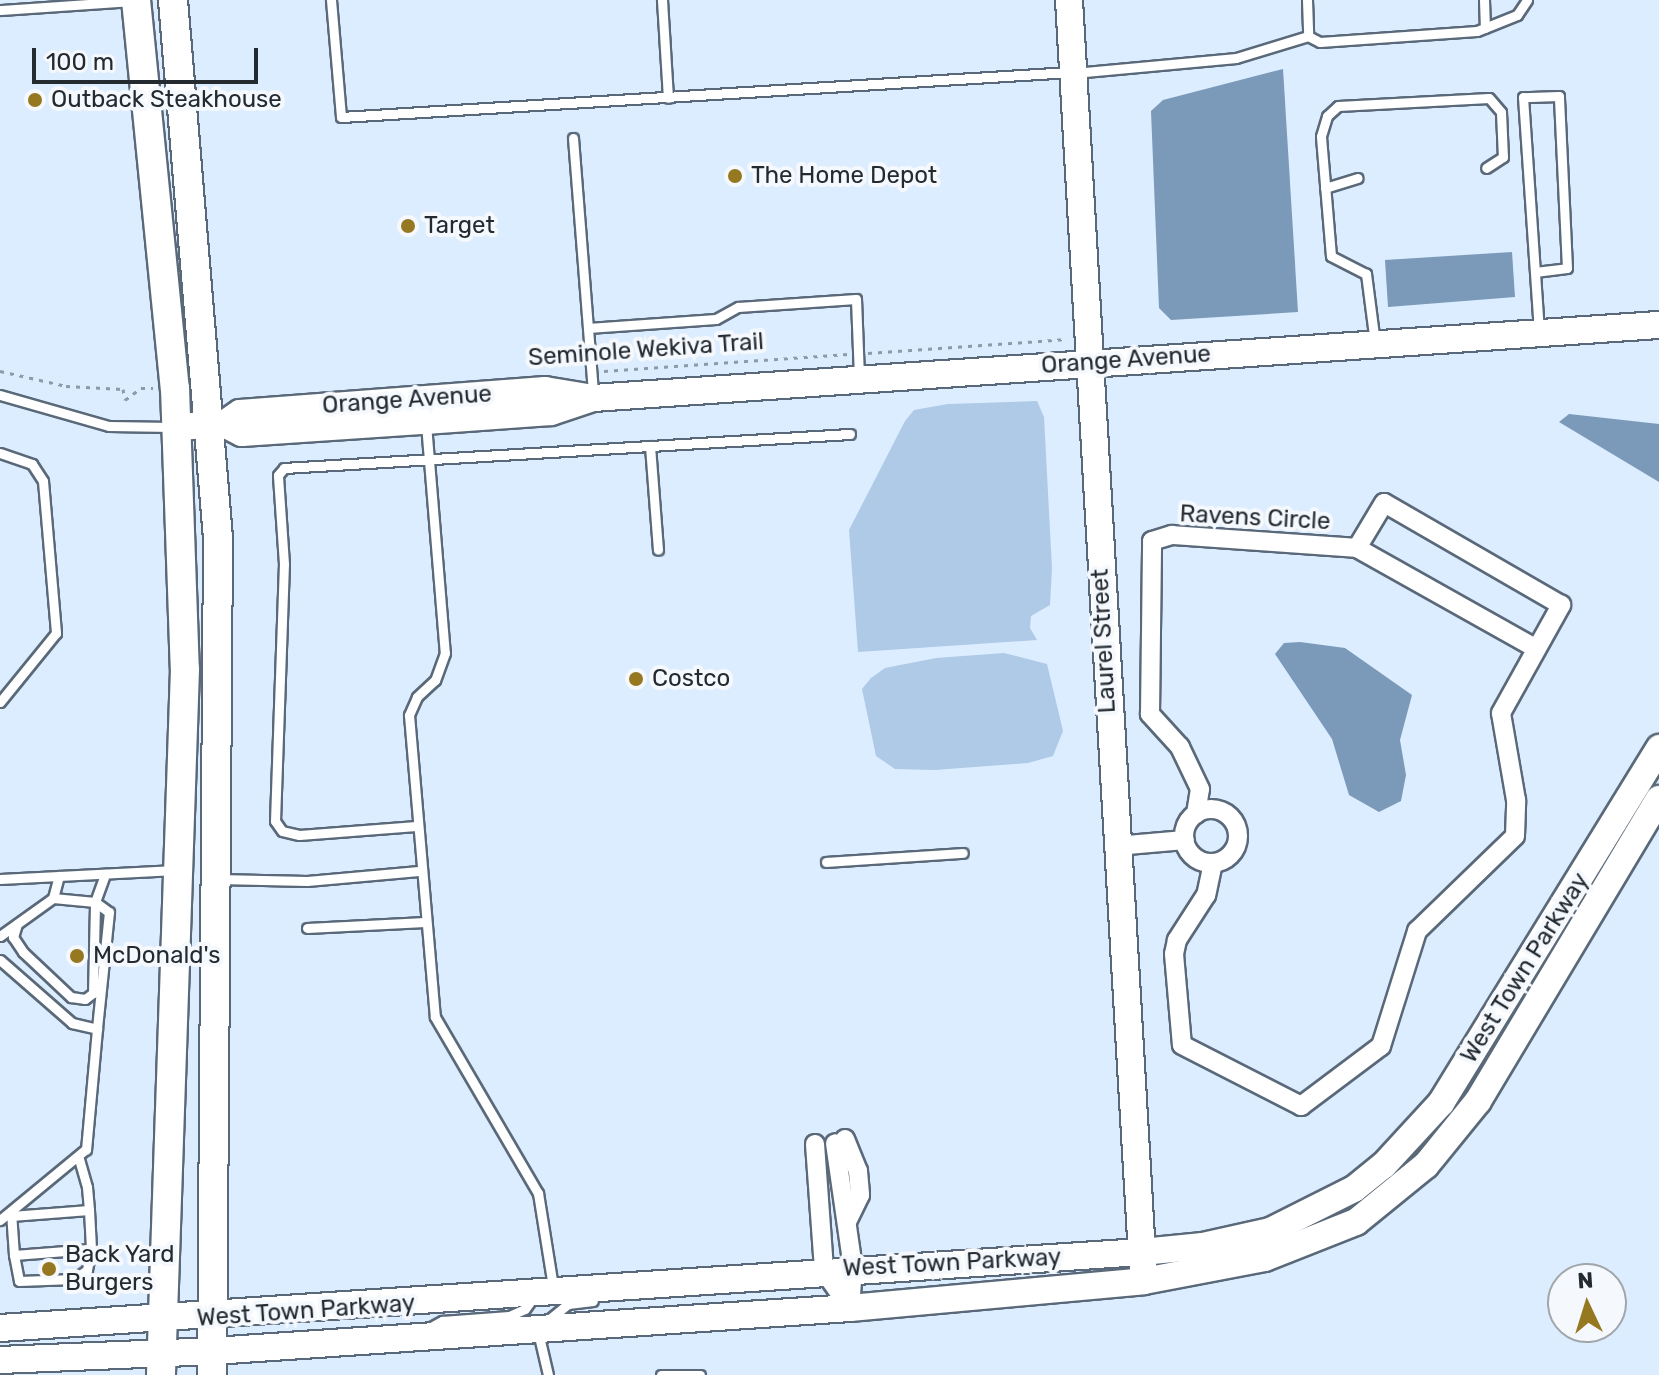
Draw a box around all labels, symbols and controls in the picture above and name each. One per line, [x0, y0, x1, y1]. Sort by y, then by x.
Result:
scale bar [36, 32, 262, 82]
text: 100 m [46, 48, 114, 76]
place label: Outback Steakhouse [51, 86, 282, 114]
marker: Outback Steakhouse [26, 91, 44, 109]
place label: The Home Depot [751, 162, 937, 190]
marker: The Home Depot [726, 167, 744, 185]
place label: Target [424, 212, 495, 240]
marker: Target [399, 217, 417, 235]
street label: Seminole Wekiva Trail [527, 327, 765, 373]
street label: Orange Avenue [1040, 340, 1212, 380]
street label: Orange Avenue [321, 380, 493, 420]
street label: Ravens Circle [1179, 500, 1331, 536]
street label: Laurel Street [1086, 568, 1122, 714]
place label: Costco [652, 665, 730, 693]
marker: Costco [627, 670, 645, 688]
street label: West Town Parkway [1455, 867, 1595, 1069]
place label: McDonald's [93, 942, 220, 970]
marker: McDonald's [68, 947, 86, 965]
place label: Back Yard Burgers [65, 1241, 175, 1297]
street label: West Town Parkway [842, 1243, 1062, 1283]
marker: Back Yard Burgers [40, 1260, 58, 1278]
north arrow [1547, 1263, 1627, 1343]
text: N [1577, 1267, 1594, 1295]
street label: West Town Parkway [196, 1289, 416, 1333]

